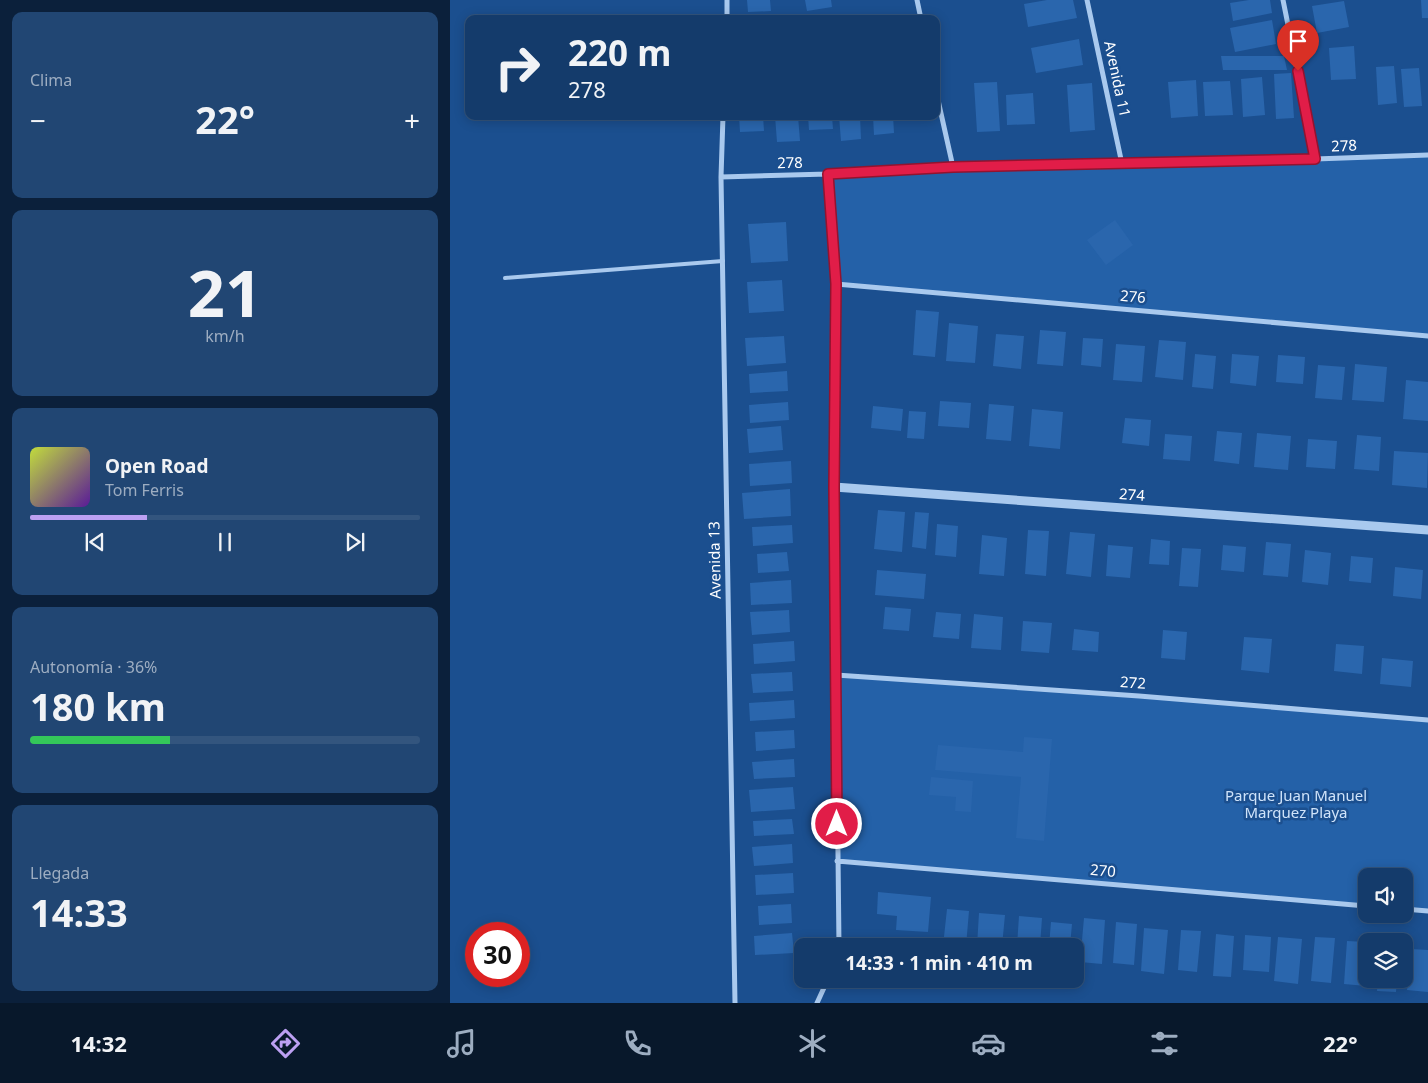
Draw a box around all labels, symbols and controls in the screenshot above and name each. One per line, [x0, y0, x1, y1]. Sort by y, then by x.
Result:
pin [1277, 20, 1319, 71]
icon: arrive [1284, 27, 1312, 55]
text: 220 m [568, 29, 671, 76]
icon: right [485, 35, 550, 100]
street label: Avenida 11 [1100, 39, 1136, 119]
text: Clima [30, 69, 72, 91]
text: 278 [568, 74, 606, 104]
text: 22° [195, 93, 255, 145]
text: − [30, 101, 46, 139]
text: + [404, 101, 420, 139]
street label: 278 [1331, 135, 1357, 155]
street label: 278 [777, 152, 803, 172]
text: 21 [188, 248, 262, 336]
street label: 276 [1119, 285, 1147, 307]
text: km/h [205, 325, 245, 347]
text: Open Road [105, 453, 208, 479]
text: Tom Ferris [105, 479, 184, 501]
street label: 274 [1119, 483, 1146, 505]
street label: Avenida 13 [703, 521, 725, 599]
icon: previous [81, 528, 109, 556]
icon: pause [211, 528, 239, 556]
icon: next [341, 528, 369, 556]
text: Autonomía · 36% [30, 656, 157, 678]
street label: 272 [1120, 671, 1147, 693]
text: 180 km [30, 680, 166, 732]
park label: Parque Juan Manuel Marquez Playa [1225, 785, 1367, 822]
position arrow [810, 797, 862, 849]
street label: 270 [1089, 859, 1117, 881]
text: Llegada [30, 862, 89, 884]
map controls [1358, 868, 1413, 988]
button: sound [1358, 868, 1413, 923]
text: 14:33 [30, 886, 128, 938]
speed limit sign: 30 [465, 922, 530, 987]
button: layers [1358, 933, 1413, 988]
text: 14:33 · 1 min · 410 m [845, 950, 1033, 976]
icon: directions [268, 1026, 303, 1061]
icon: music [444, 1026, 479, 1061]
icon: phone [620, 1026, 655, 1061]
icon: climate [795, 1026, 830, 1061]
icon: car [971, 1026, 1006, 1061]
icon: filters [1147, 1026, 1182, 1061]
text: 14:32 [70, 1028, 127, 1058]
text: 22° [1323, 1028, 1357, 1058]

